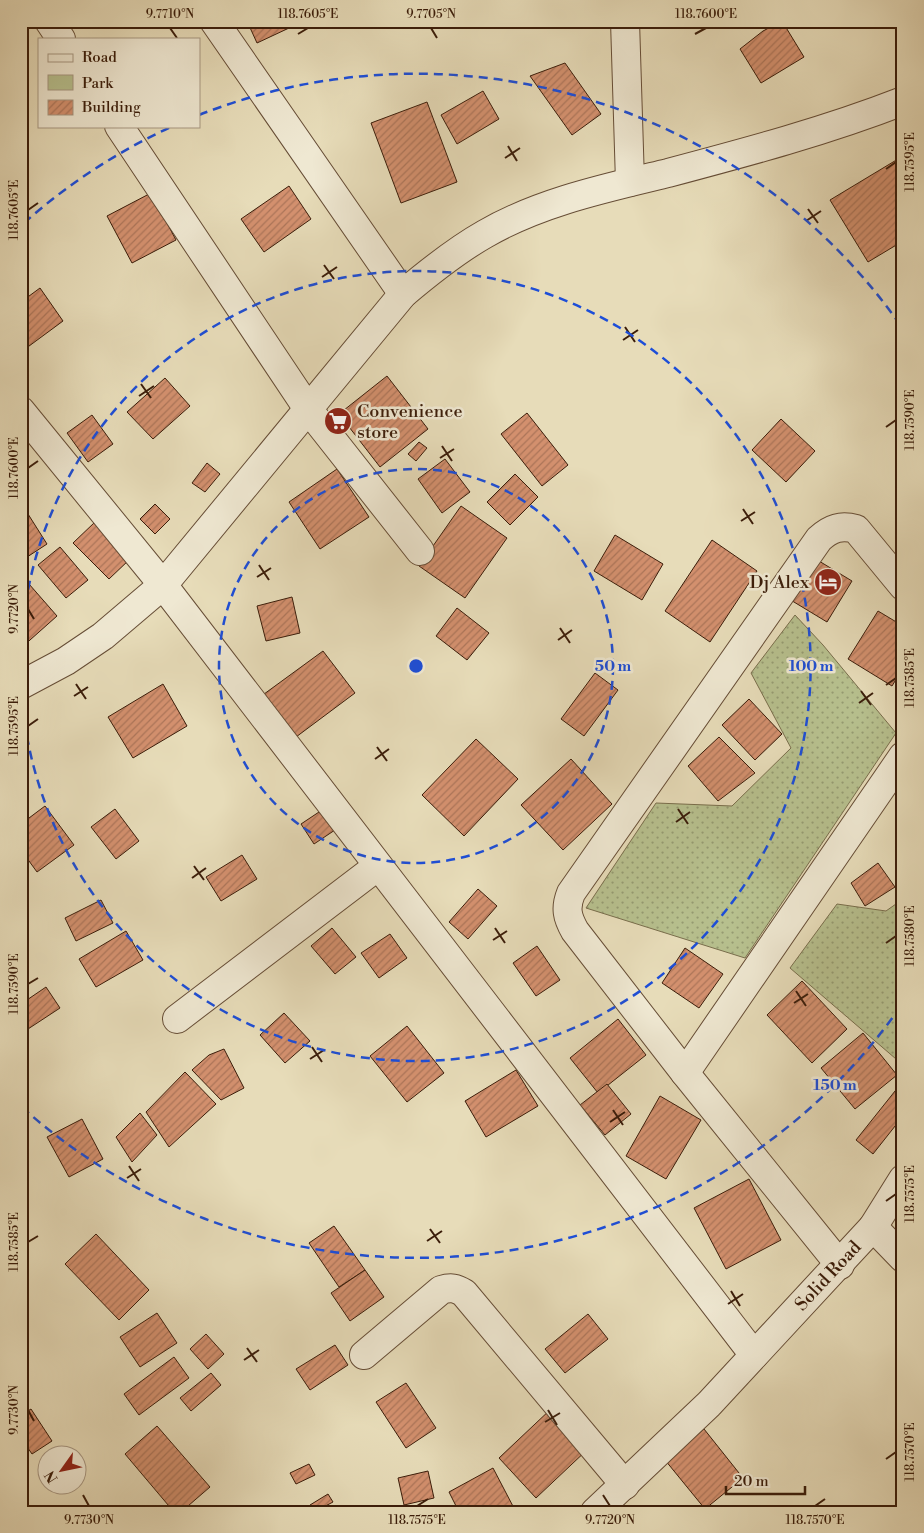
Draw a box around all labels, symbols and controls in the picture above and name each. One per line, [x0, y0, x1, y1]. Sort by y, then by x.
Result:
text: 9.7710°N [146, 7, 194, 22]
text: 118.7605°E [278, 7, 338, 22]
text: 9.7705°N [406, 7, 456, 22]
text: 118.7600°E [675, 7, 737, 22]
legend [38, 38, 200, 128]
text: Road [82, 48, 117, 67]
text: Park [82, 74, 114, 93]
text: Building [81, 98, 141, 117]
text: 118.7595°E [903, 132, 918, 192]
text: 118.7605°E [7, 180, 22, 240]
text: 118.7590°E [903, 390, 918, 450]
place label: Convenience store [357, 400, 463, 444]
supermarket icon: Convenience store [323, 406, 353, 436]
text: 118.7600°E [7, 437, 22, 499]
hotel icon: Dj Alex [813, 567, 843, 597]
place label: Dj Alex [750, 571, 810, 594]
text: 9.7720°N [7, 584, 22, 634]
text: 118.7585°E [903, 648, 918, 708]
centre of rings [407, 657, 425, 675]
text: 50 m [595, 657, 631, 676]
text: 100 m [789, 657, 834, 676]
text: 118.7595°E [7, 696, 22, 756]
text: 118.7580°E [903, 906, 918, 966]
text: 118.7590°E [7, 954, 22, 1014]
text: 150 m [813, 1076, 857, 1095]
text: 118.7575°E [903, 1165, 918, 1223]
text: 118.7585°E [7, 1212, 22, 1272]
street label: Solid Road [790, 1235, 867, 1316]
text: 9.7730°N [7, 1385, 22, 1435]
text: 118.7570°E [903, 1423, 918, 1481]
north arrow [38, 1446, 88, 1496]
scale bar [726, 1463, 805, 1495]
text: N [41, 1467, 63, 1486]
text: 20 m [734, 1472, 769, 1491]
text: 9.7730°N [64, 1513, 114, 1528]
text: 118.7575°E [388, 1513, 446, 1528]
text: 9.7720°N [585, 1513, 635, 1528]
text: 118.7570°E [786, 1513, 844, 1528]

